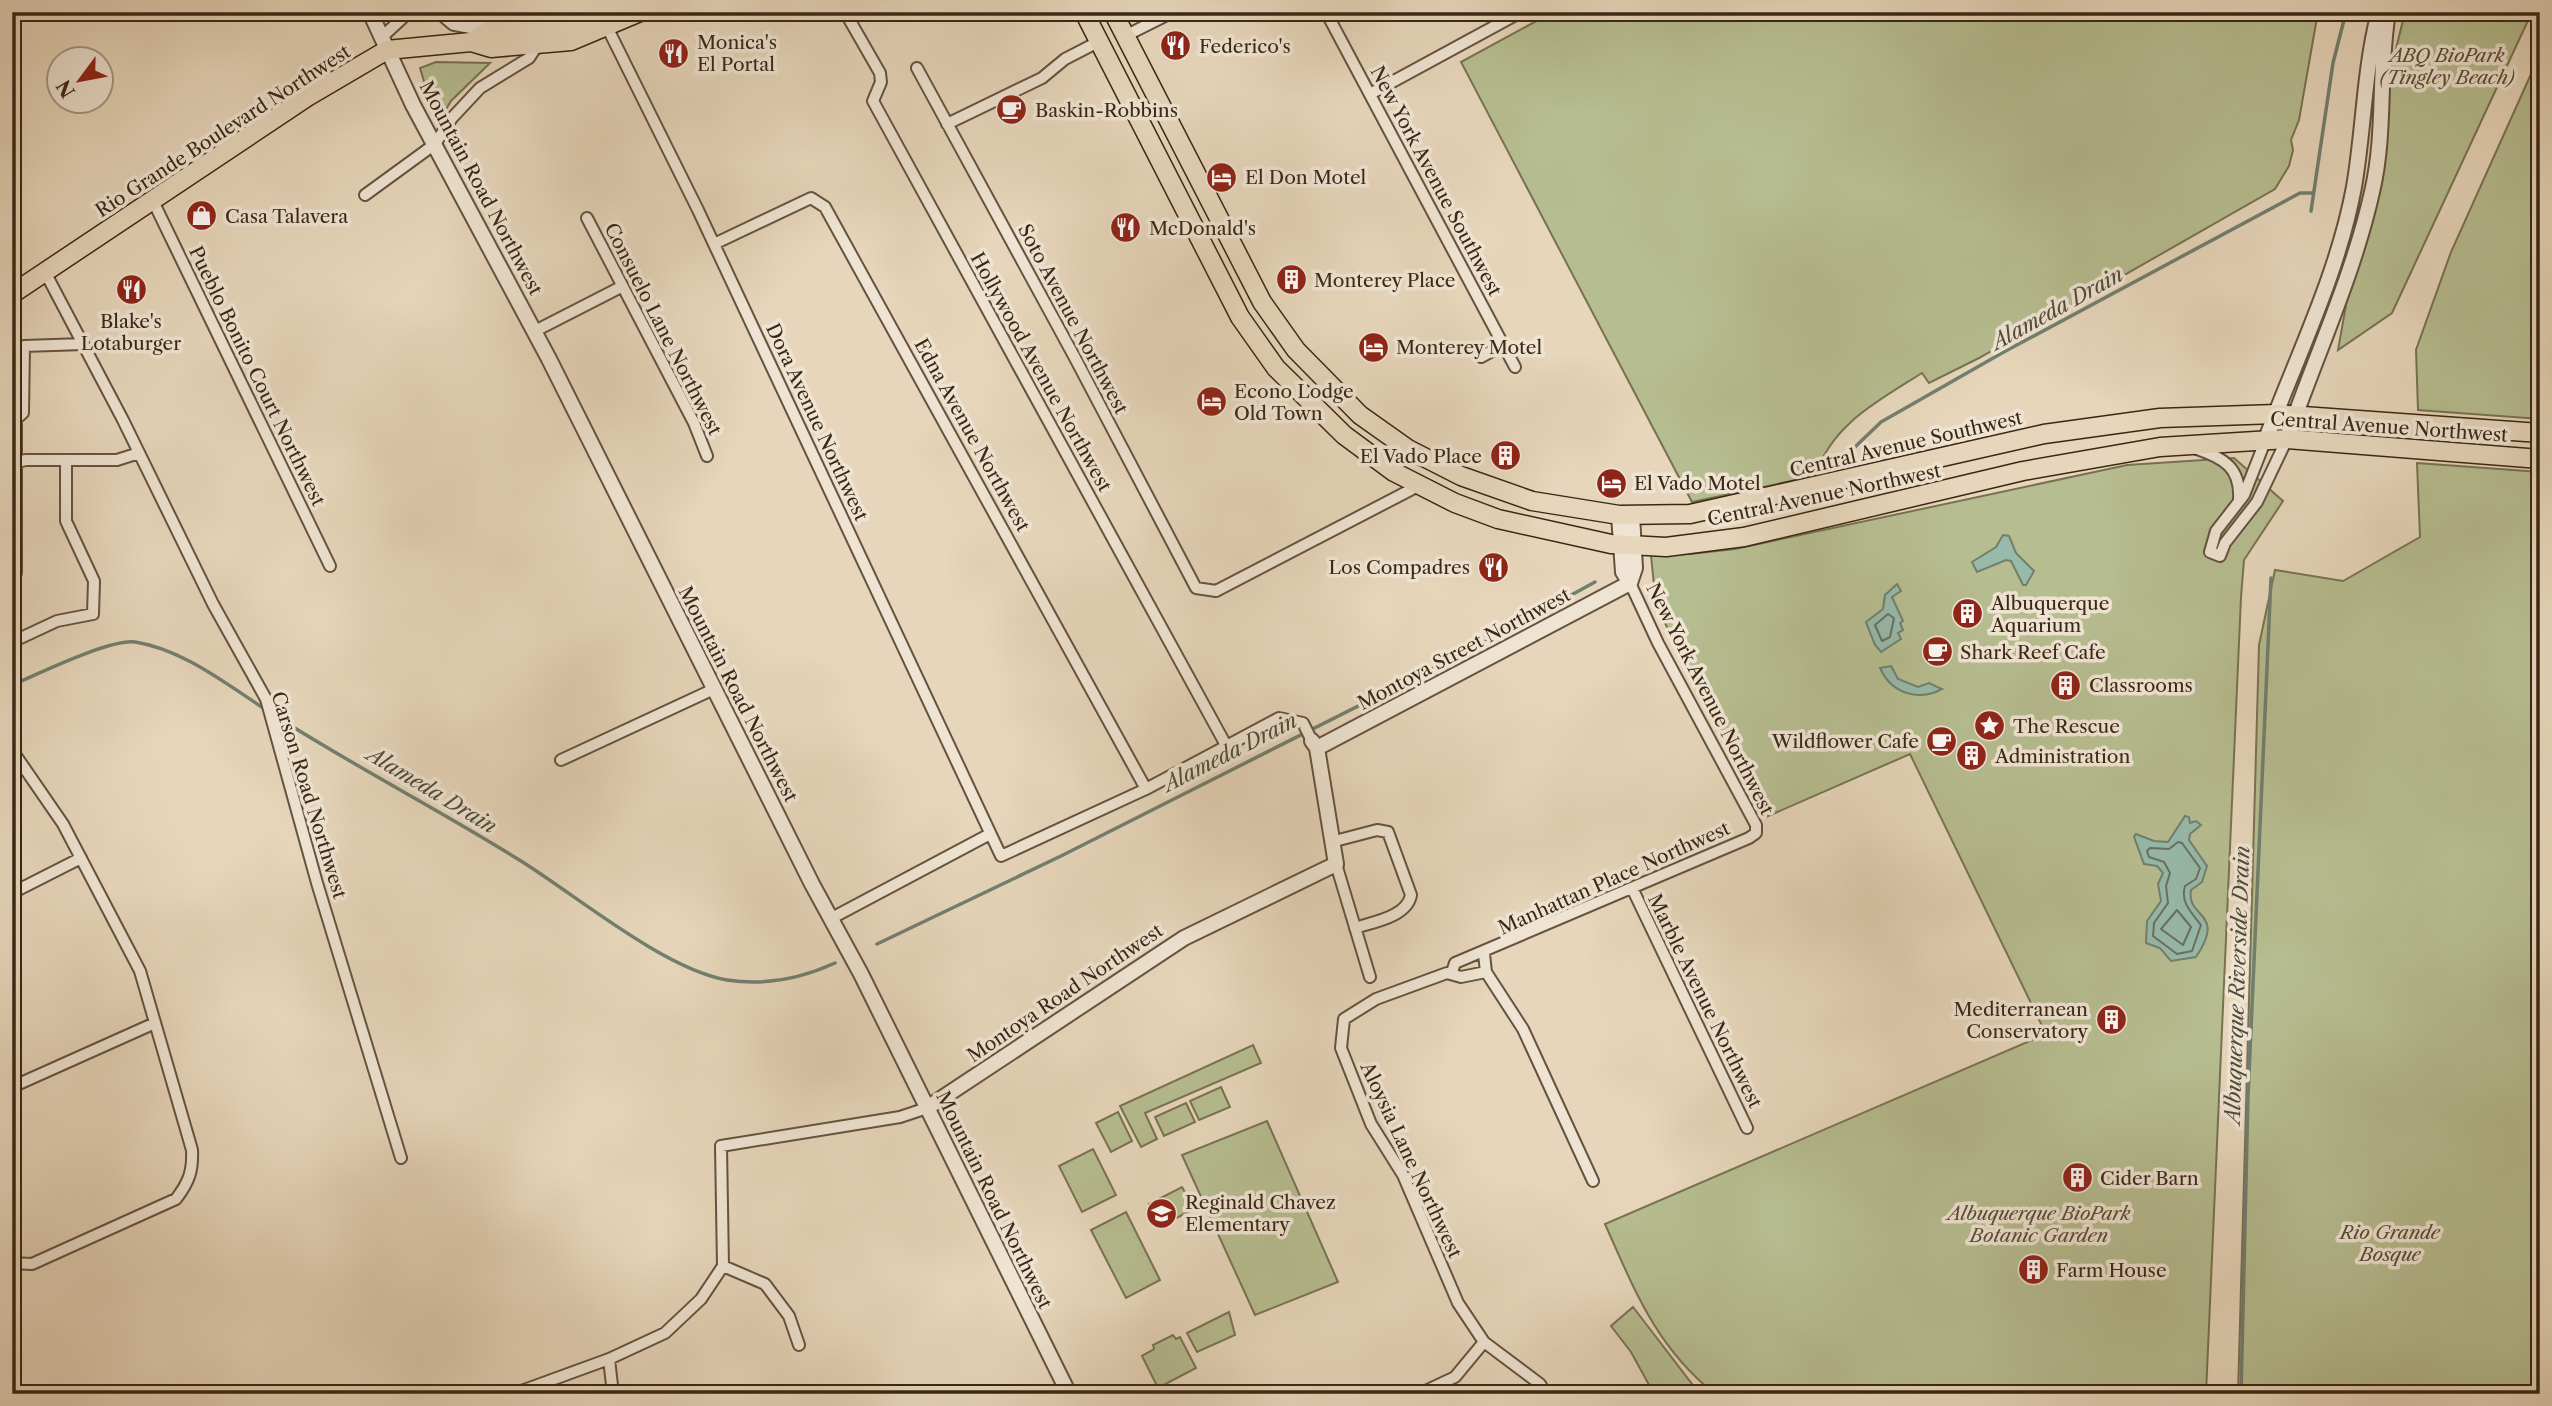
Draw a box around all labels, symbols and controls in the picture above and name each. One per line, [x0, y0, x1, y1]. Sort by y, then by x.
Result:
restaurant icon: Federico's [1159, 29, 1193, 63]
place label: Monica's El Portal [697, 31, 777, 76]
place label: Federico's [1199, 35, 1291, 58]
restaurant icon: Monica's El Portal [657, 36, 691, 70]
street label: Rio Grande Boulevard Northwest [91, 40, 355, 222]
park label: ABQ BioPark (Tingley Beach) [2379, 44, 2515, 89]
north arrow [46, 46, 116, 116]
street label: New York Avenue Southwest [1366, 62, 1507, 300]
text: N [52, 76, 80, 102]
street label: Mountain Road Northwest [415, 77, 547, 299]
cafe icon: Baskin-Robbins [995, 93, 1029, 127]
place label: Baskin-Robbins [1035, 99, 1178, 122]
hotel icon: El Don Motel [1205, 160, 1239, 194]
place label: El Don Motel [1245, 166, 1367, 189]
shop icon: Casa Talavera [185, 199, 219, 233]
place label: Casa Talavera [225, 205, 348, 228]
restaurant icon: McDonald's [1109, 211, 1143, 245]
place label: McDonald's [1149, 217, 1256, 240]
street label: Consuelo Lane Northwest [599, 219, 727, 439]
street label: Soto Avenue Northwest [1013, 220, 1133, 418]
street label: Pueblo Bonito Court Northwest [184, 242, 330, 510]
street label: Hollywood Avenue Northwest [966, 248, 1117, 496]
water label: Alameda Drain [1984, 261, 2127, 356]
building icon: Monterey Place [1274, 263, 1308, 297]
place label: Monterey Place [1314, 269, 1456, 292]
restaurant icon: Blake's Lotaburger [114, 273, 148, 307]
place label: Blake's Lotaburger [81, 310, 181, 355]
street label: Dora Avenue Northwest [761, 320, 873, 525]
hotel icon: Monterey Motel [1356, 330, 1390, 364]
street label: Edna Avenue Northwest [909, 335, 1035, 536]
place label: Monterey Motel [1396, 336, 1542, 359]
place label: Econo Lodge Old Town [1234, 380, 1354, 425]
hotel icon: Econo Lodge Old Town [1194, 385, 1228, 419]
street label: Central Avenue Southwest [1787, 406, 2025, 482]
street label: Central Avenue Northwest [2269, 407, 2509, 447]
building icon: El Vado Place [1488, 439, 1522, 473]
place label: El Vado Place [1360, 445, 1482, 468]
street label: Central Avenue Northwest [1705, 459, 1943, 531]
hotel icon: El Vado Motel [1594, 466, 1628, 500]
place label: El Vado Motel [1634, 472, 1761, 495]
restaurant icon: Los Compadres [1476, 550, 1510, 584]
place label: Los Compadres [1329, 556, 1470, 579]
street label: New York Avenue Northwest [1641, 579, 1779, 819]
street label: Mountain Road Northwest [673, 582, 803, 806]
street label: Montoya Street Northwest [1354, 583, 1575, 715]
place label: Albuquerque Aquarium [1990, 592, 2109, 637]
building icon: Albuquerque Aquarium [1951, 597, 1985, 631]
cafe icon: Shark Reef Cafe [1920, 635, 1954, 669]
place label: Shark Reef Cafe [1960, 641, 2106, 664]
building icon: Classrooms [2049, 668, 2083, 702]
place label: Classrooms [2089, 674, 2193, 697]
street label: Carson Road Northwest [267, 689, 352, 902]
water label: Alameda Drain [1156, 708, 1301, 798]
place icon: The Rescue [1973, 709, 2007, 743]
place label: The Rescue [2013, 715, 2120, 738]
cafe icon: Wildflower Cafe [1925, 724, 1959, 758]
place label: Wildflower Cafe [1771, 730, 1919, 753]
building icon: Administration [1955, 739, 1989, 773]
water label: Alameda Drain [360, 740, 501, 839]
place label: Administration [1994, 745, 2130, 768]
street label: Manhattan Place Northwest [1495, 816, 1734, 940]
water label: Albuquerque Riverside Drain [2220, 845, 2254, 1128]
street label: Marble Avenue Northwest [1643, 890, 1767, 1112]
street label: Montoya Road Northwest [963, 919, 1167, 1067]
place label: Mediterranean Conservatory [1954, 998, 2088, 1043]
building icon: Mediterranean Conservatory [2094, 1003, 2128, 1037]
street label: Aloysia Lane Northwest [1355, 1057, 1467, 1262]
street label: Mountain Road Northwest [931, 1087, 1057, 1313]
building icon: Cider Barn [2060, 1161, 2094, 1195]
place label: Cider Barn [2100, 1167, 2199, 1190]
place label: Reginald Chavez Elementary [1185, 1191, 1336, 1236]
school or university icon: Reginald Chavez Elementary [1145, 1196, 1179, 1230]
park label: Albuquerque BioPark Botanic Garden [1944, 1202, 2131, 1247]
park label: Rio Grande Bosque [2338, 1221, 2441, 1266]
building icon: Farm House [2016, 1253, 2050, 1287]
place label: Farm House [2056, 1259, 2167, 1282]

